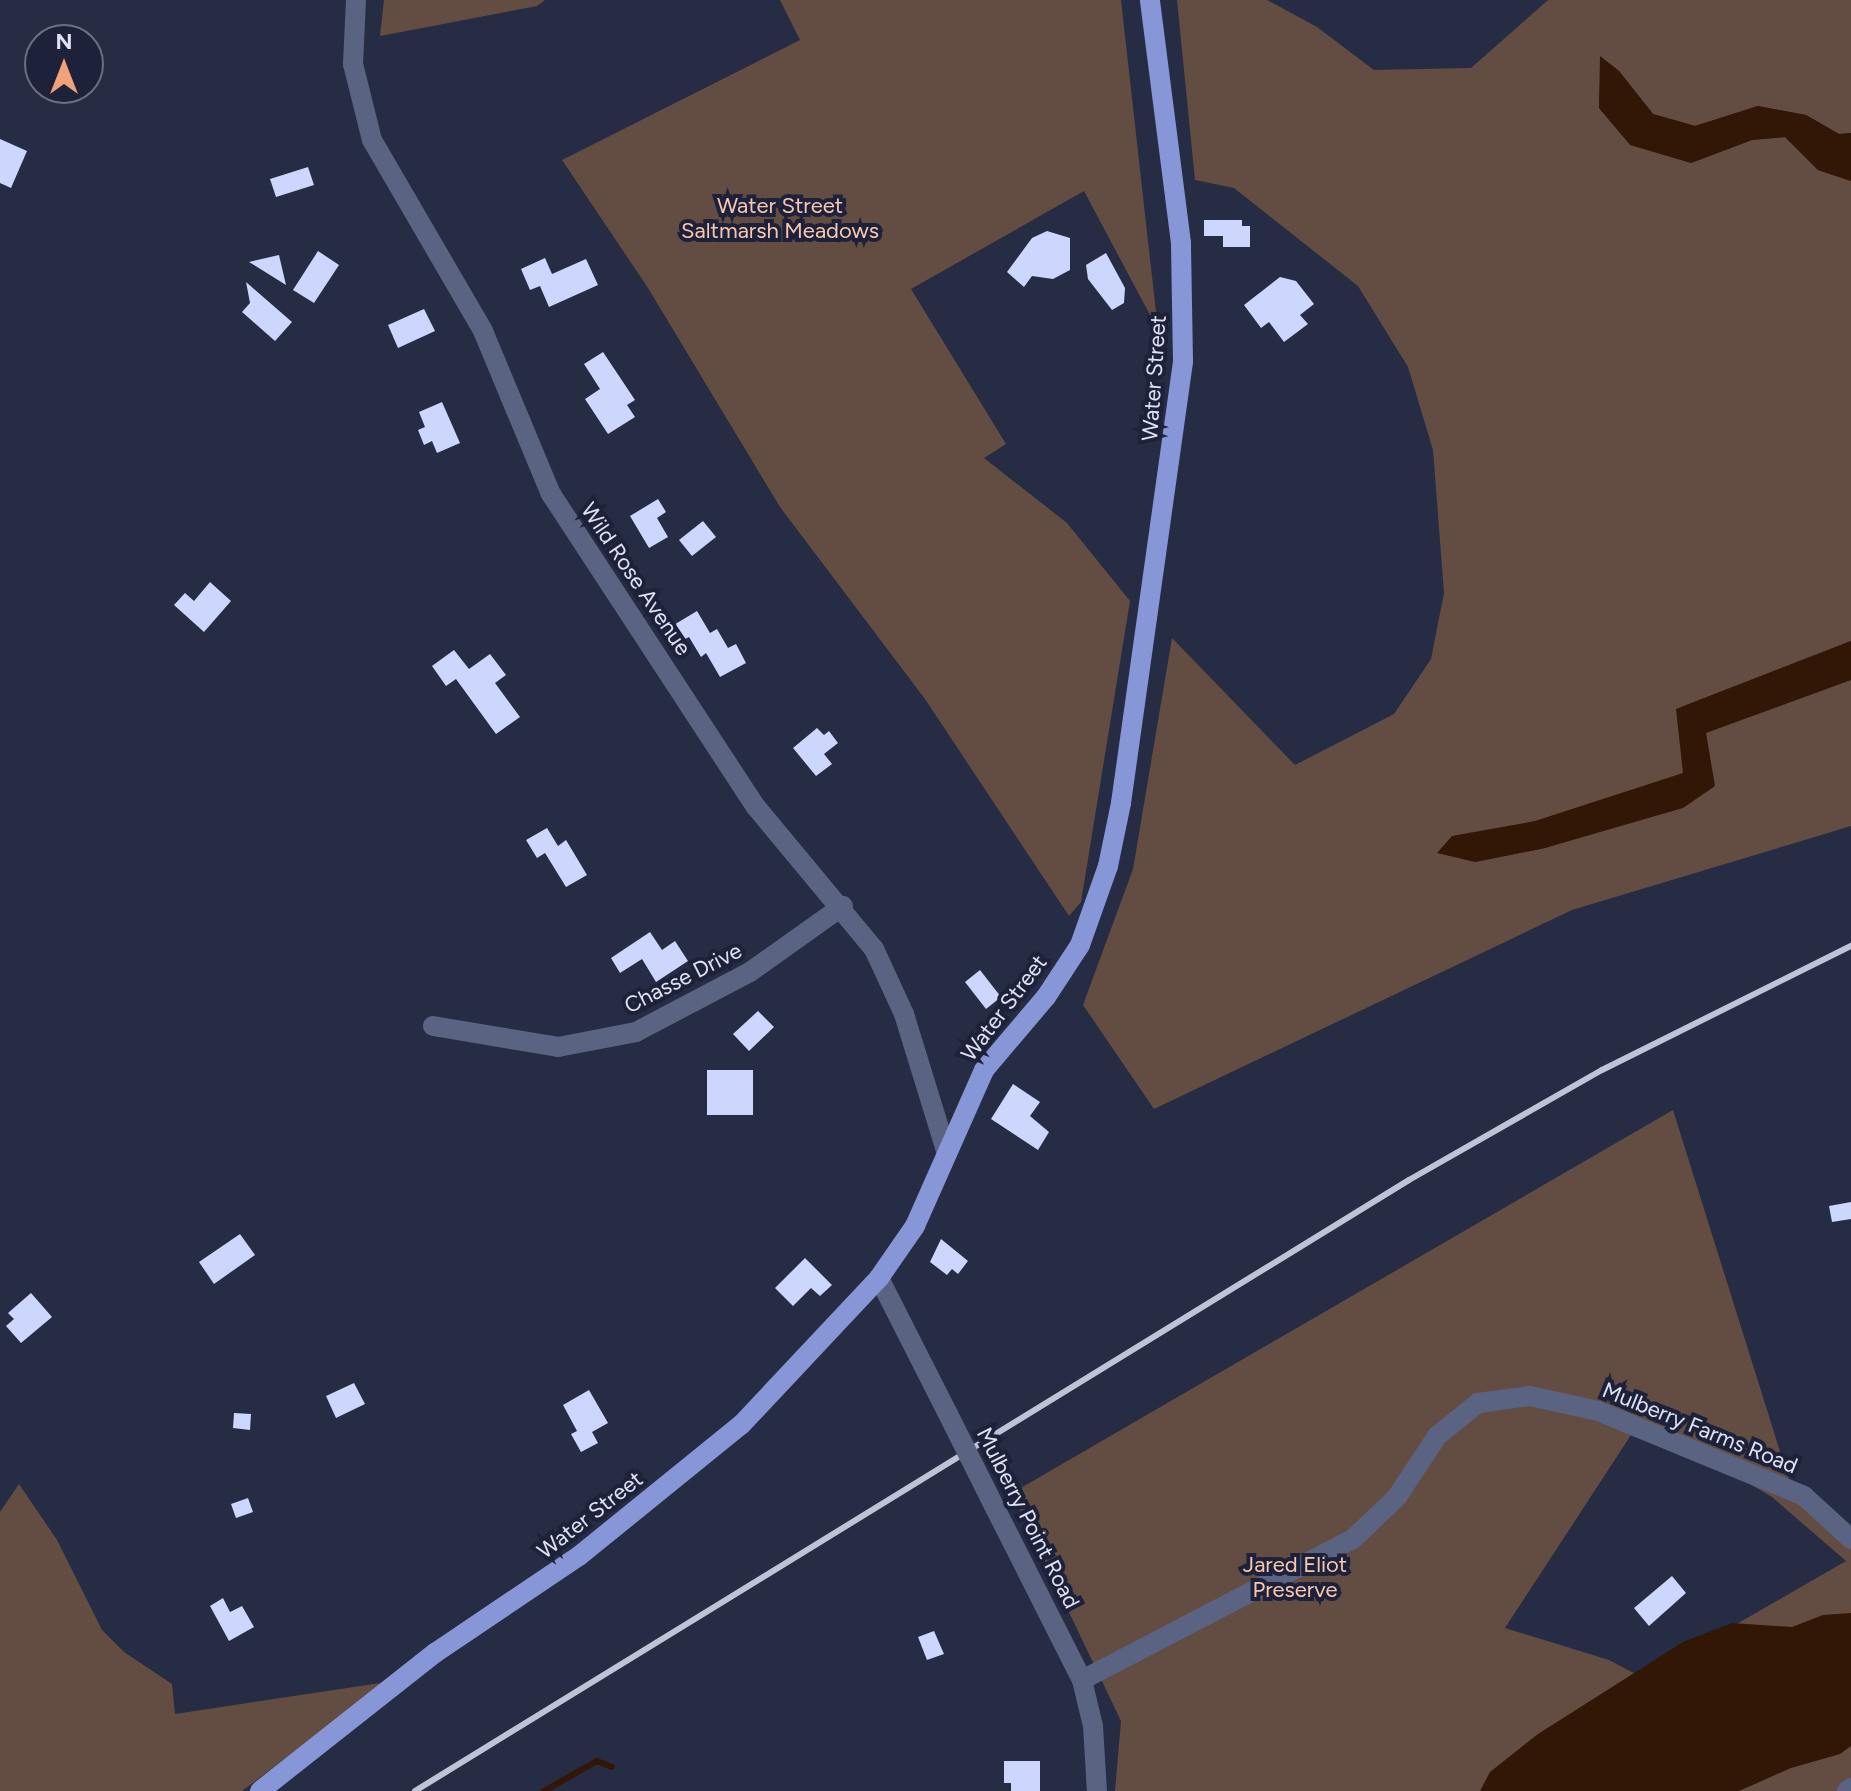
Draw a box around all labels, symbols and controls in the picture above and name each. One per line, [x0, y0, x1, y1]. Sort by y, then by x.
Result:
north arrow [24, 24, 104, 104]
text: N [55, 28, 73, 55]
park label: Water Street Saltmarsh Meadows [681, 192, 879, 244]
street label: Water Street [1136, 314, 1172, 442]
street label: Wild Rose Avenue [575, 498, 697, 660]
street label: Chasse Drive [620, 937, 746, 1019]
street label: Water Street [955, 950, 1053, 1066]
street label: Mulberry Farms Road [1599, 1377, 1801, 1479]
street label: Mulberry Point Road [971, 1423, 1085, 1613]
street label: Water Street [532, 1466, 648, 1564]
park label: Jared Eliot Preserve [1243, 1551, 1347, 1602]

